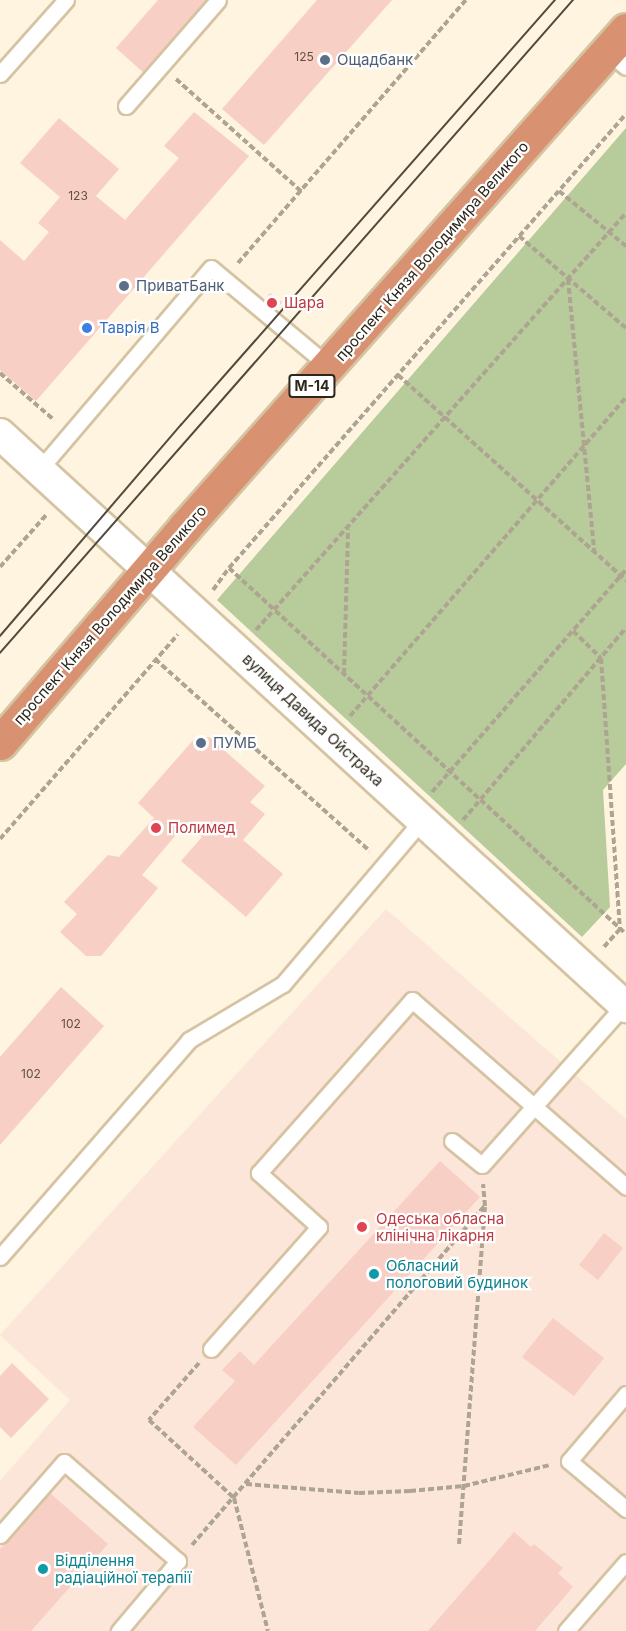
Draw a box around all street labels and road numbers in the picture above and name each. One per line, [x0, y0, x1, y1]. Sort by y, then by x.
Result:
street label: проспект Князя Володимира Великого [332, 138, 532, 364]
road number: М-14 [288, 375, 336, 397]
street label: проспект Князя Володимира Великого [10, 502, 210, 728]
street label: вулиця Давида Ойстраха [239, 650, 387, 790]

